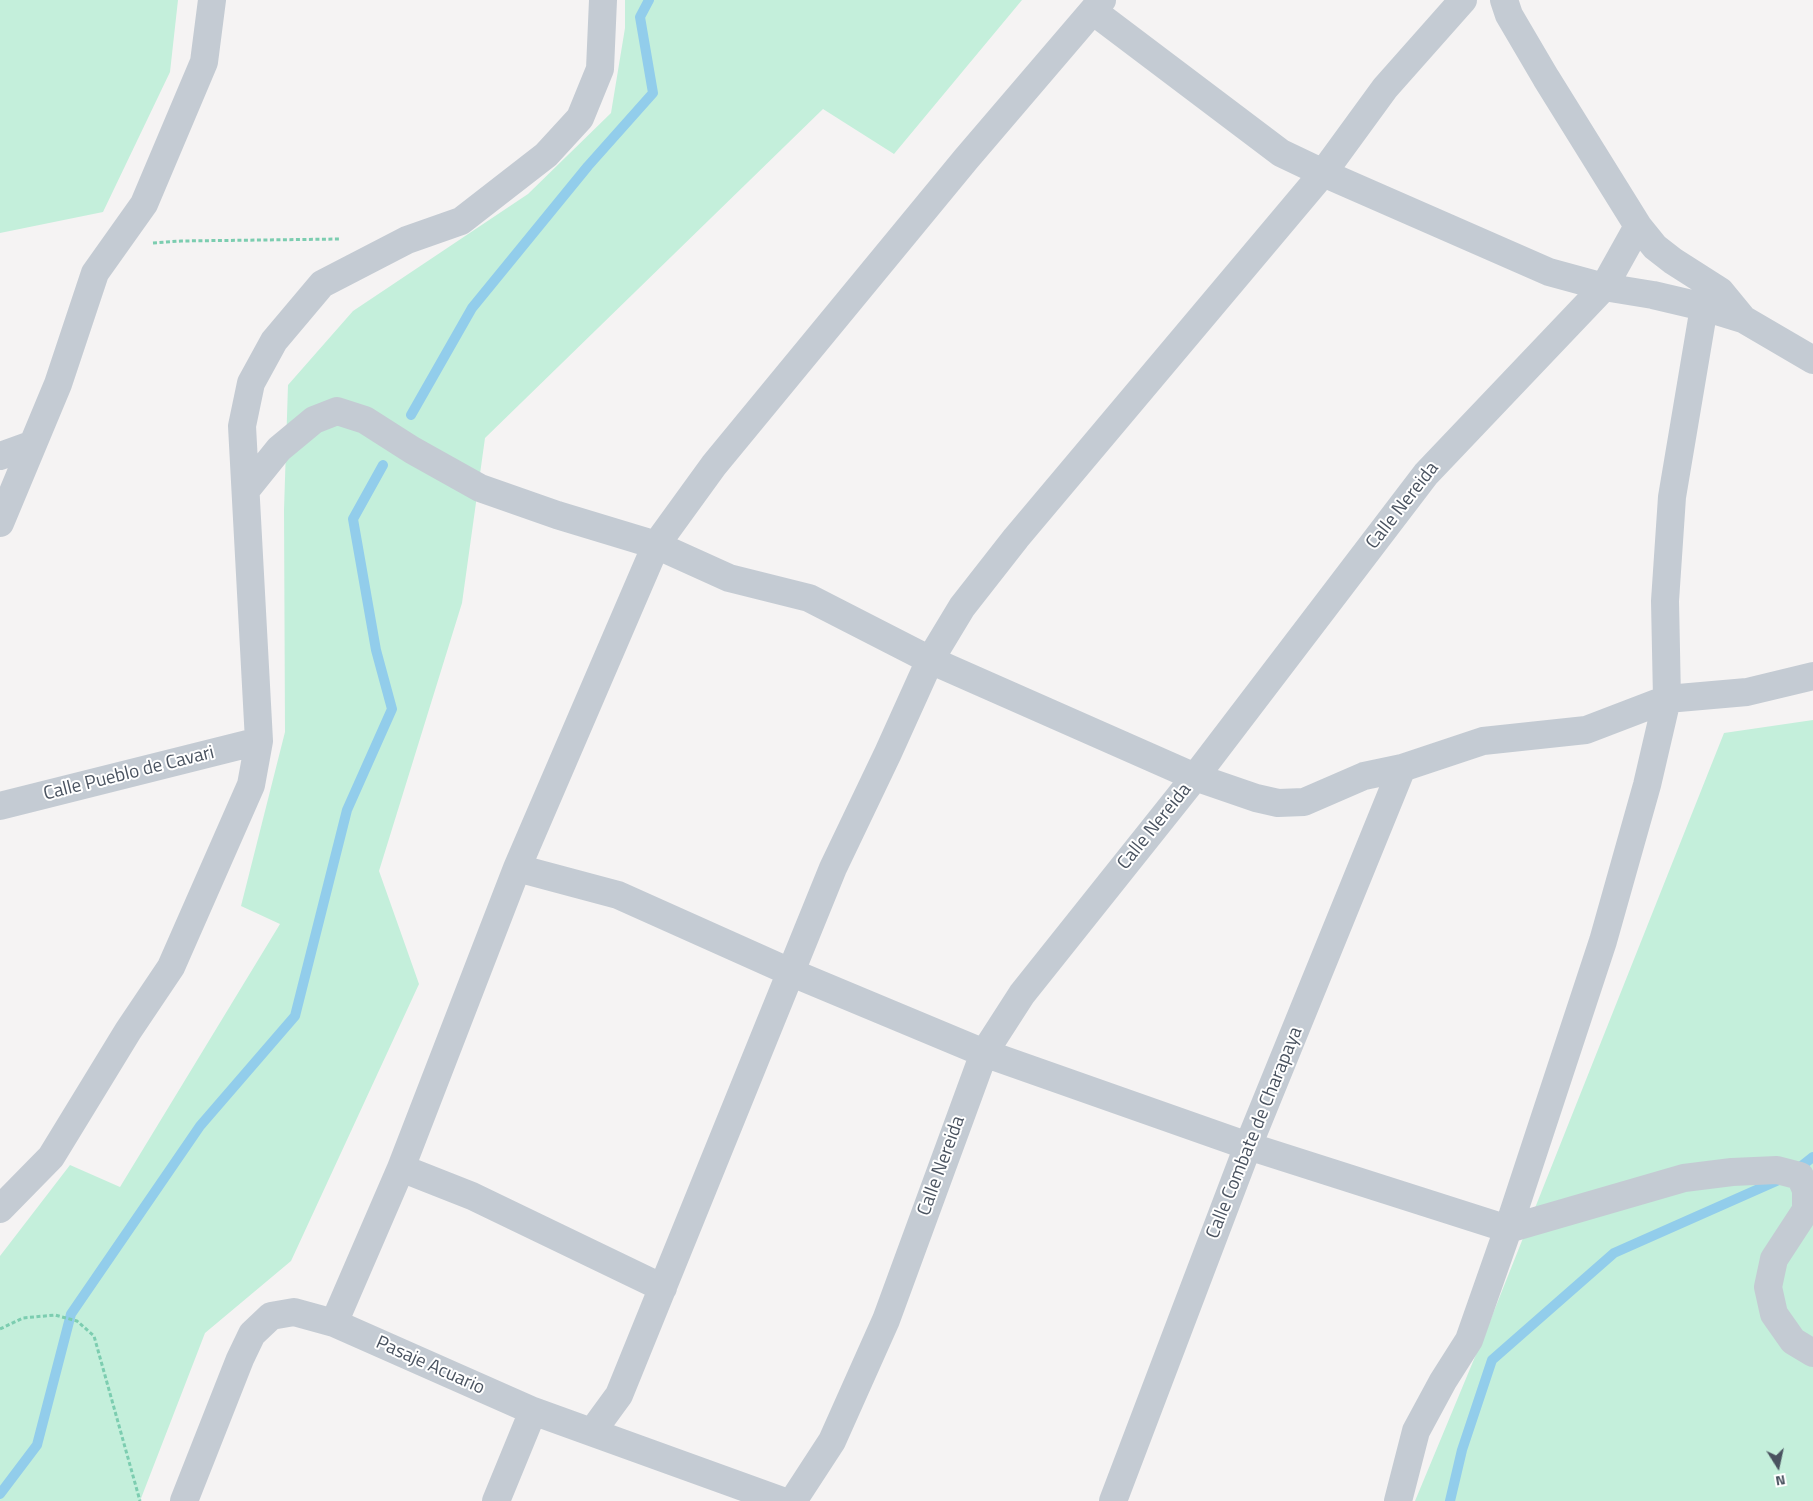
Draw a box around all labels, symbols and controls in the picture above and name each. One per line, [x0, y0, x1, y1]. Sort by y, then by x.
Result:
street label: Calle Nereida [1362, 458, 1444, 554]
street label: Calle Pueblo de Cavari [41, 742, 217, 806]
street label: Calle Nereida [1113, 779, 1197, 875]
street label: Calle Combate de Charapaya [1202, 1024, 1308, 1242]
street label: Calle Nereida [913, 1113, 971, 1219]
street label: Pasaje Acuario [372, 1332, 488, 1400]
north arrow [1753, 1441, 1803, 1491]
text: N [1774, 1470, 1787, 1492]

